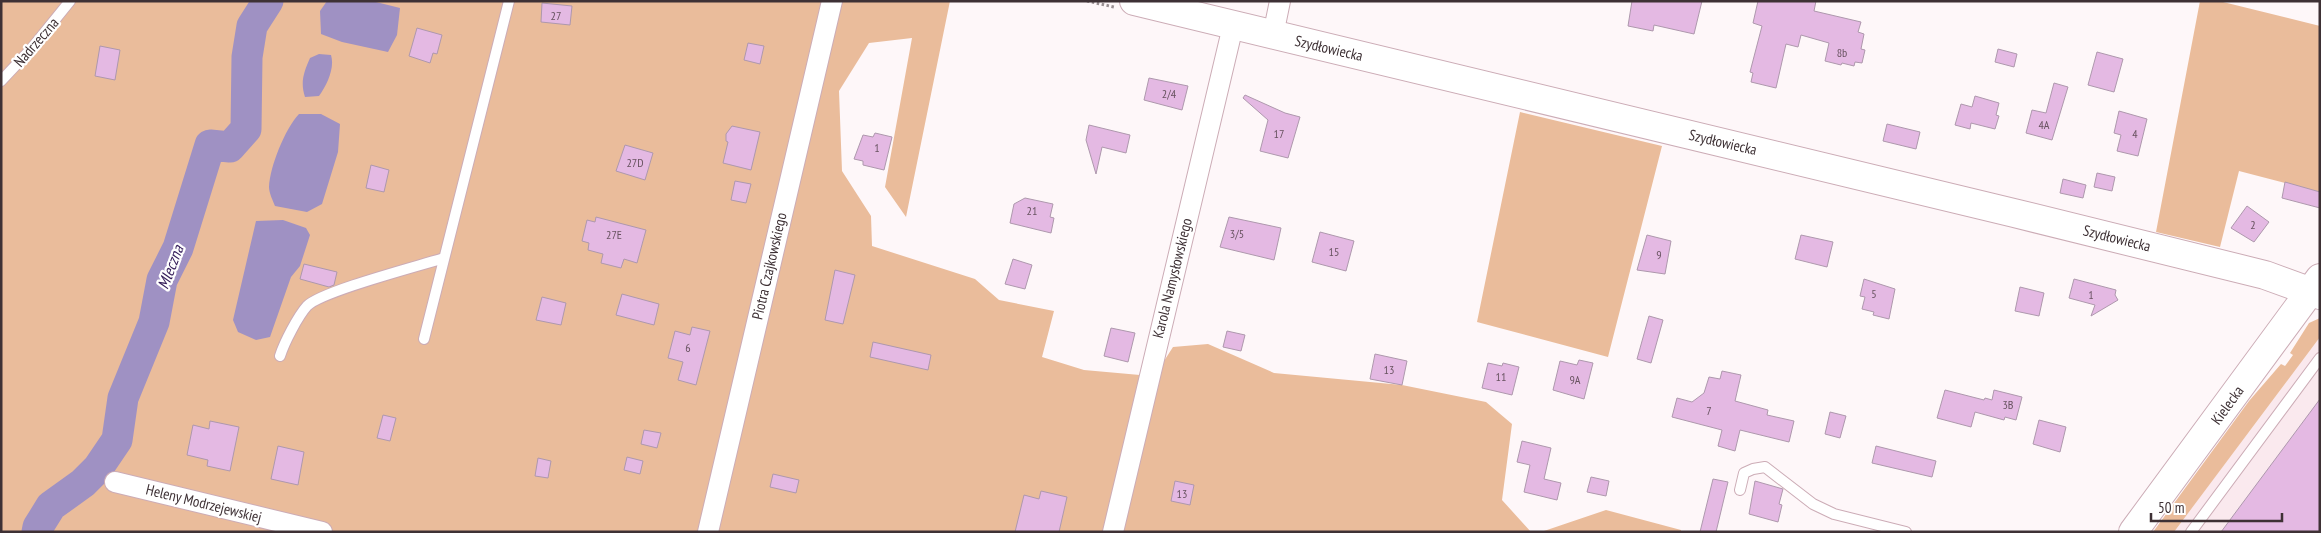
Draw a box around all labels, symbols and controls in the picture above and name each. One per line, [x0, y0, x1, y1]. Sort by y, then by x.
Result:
house number: 27 [551, 8, 561, 23]
street label: Nadrzeczna [9, 13, 63, 71]
street label: Szydłowiecka [1293, 31, 1365, 65]
house number: 8b [1837, 45, 1847, 60]
house number: 2/4 [1162, 86, 1177, 101]
house number: 4A [2038, 117, 2050, 132]
street label: Szydłowiecka [1687, 125, 1759, 159]
house number: 17 [1274, 126, 1284, 141]
house number: 4 [2132, 126, 2138, 141]
house number: 1 [874, 140, 880, 155]
house number: 27D [626, 155, 644, 170]
house number: 21 [1027, 203, 1037, 218]
street label: Piotra Czajkowskiego [747, 211, 791, 321]
street label: Karola Namysłowskiego [1148, 216, 1196, 340]
house number: 2 [2250, 217, 2256, 232]
street label: Szydłowiecka [2081, 220, 2153, 256]
house number: 3/5 [1230, 226, 1244, 241]
house number: 27E [606, 227, 622, 242]
water label: Mleczna [153, 241, 188, 292]
house number: 15 [1329, 244, 1339, 259]
house number: 9 [1656, 247, 1662, 262]
house number: 5 [1871, 286, 1877, 301]
house number: 1 [2088, 287, 2094, 302]
house number: 6 [685, 340, 691, 355]
house number: 13 [1384, 362, 1394, 377]
house number: 11 [1496, 369, 1506, 384]
house number: 9A [1569, 372, 1581, 387]
street label: Kielecka [2207, 382, 2247, 428]
house number: 3B [2002, 397, 2014, 412]
house number: 7 [1706, 403, 1712, 418]
street label: Heleny Modrzejewskiej [144, 479, 264, 527]
house number: 13 [1177, 486, 1187, 501]
scale bar [2151, 490, 2282, 522]
text: 50 m [2158, 498, 2184, 517]

